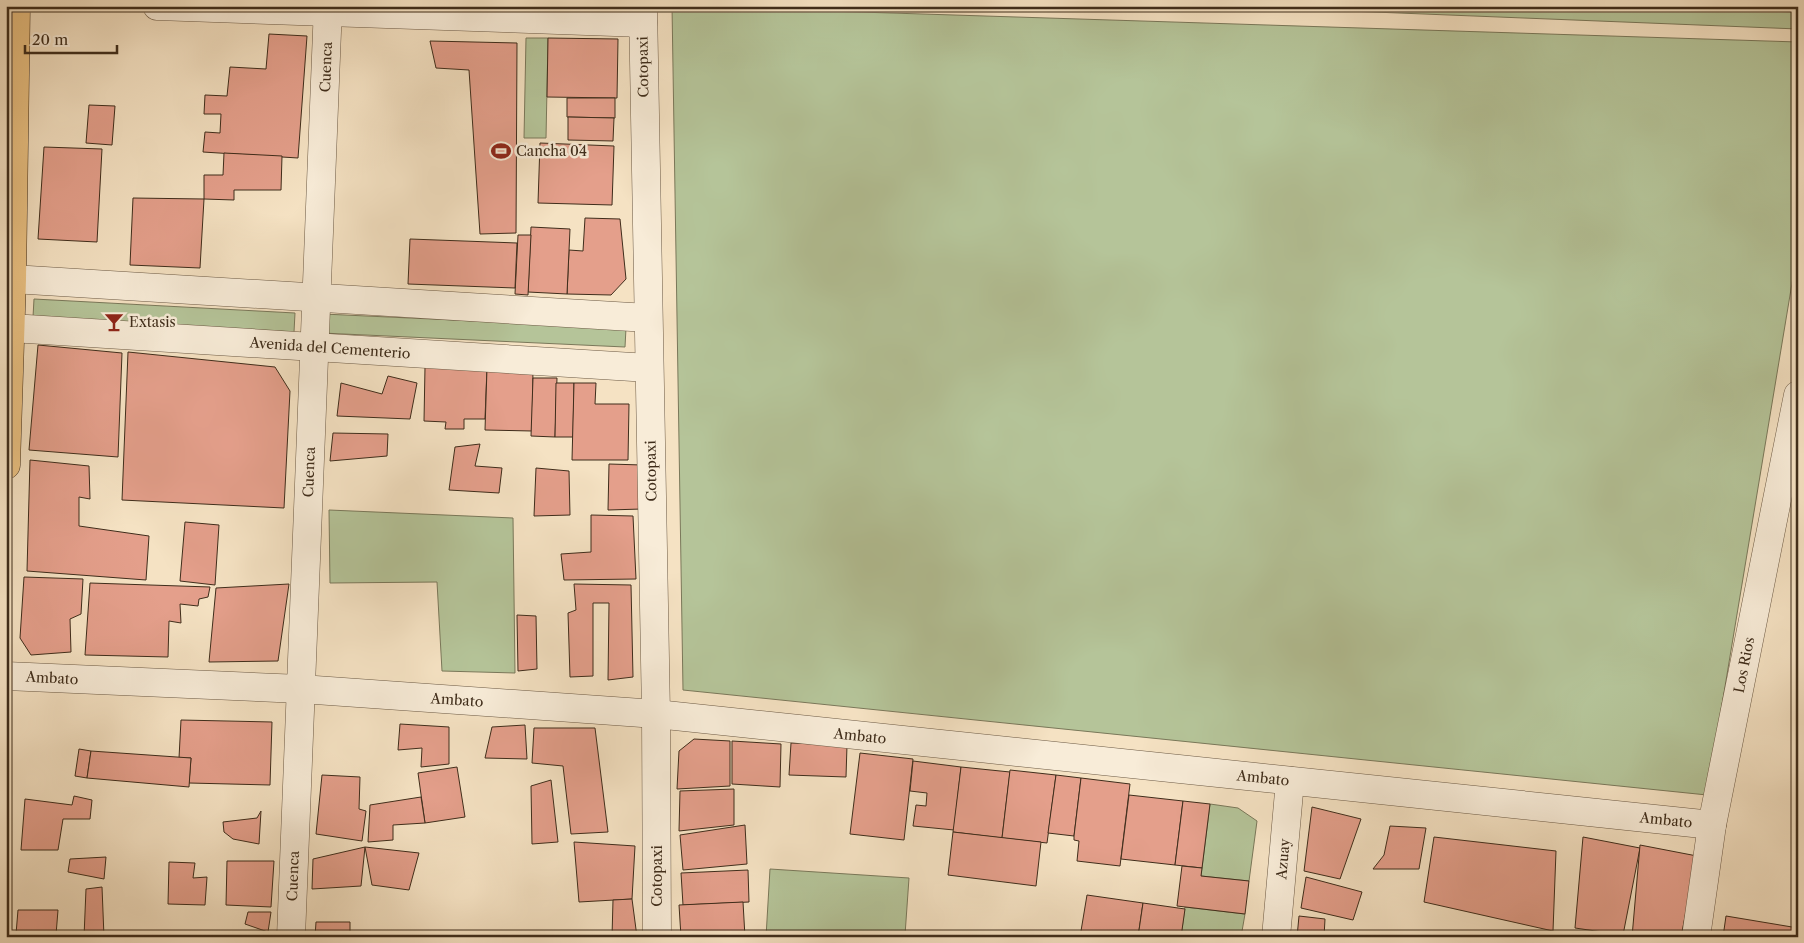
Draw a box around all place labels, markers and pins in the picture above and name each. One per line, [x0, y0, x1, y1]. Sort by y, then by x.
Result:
sports icon: Cancha 04 [490, 140, 512, 162]
place label: Cancha 04 [516, 142, 587, 160]
bar icon: Extasis [103, 311, 125, 333]
place label: Extasis [129, 313, 176, 331]

